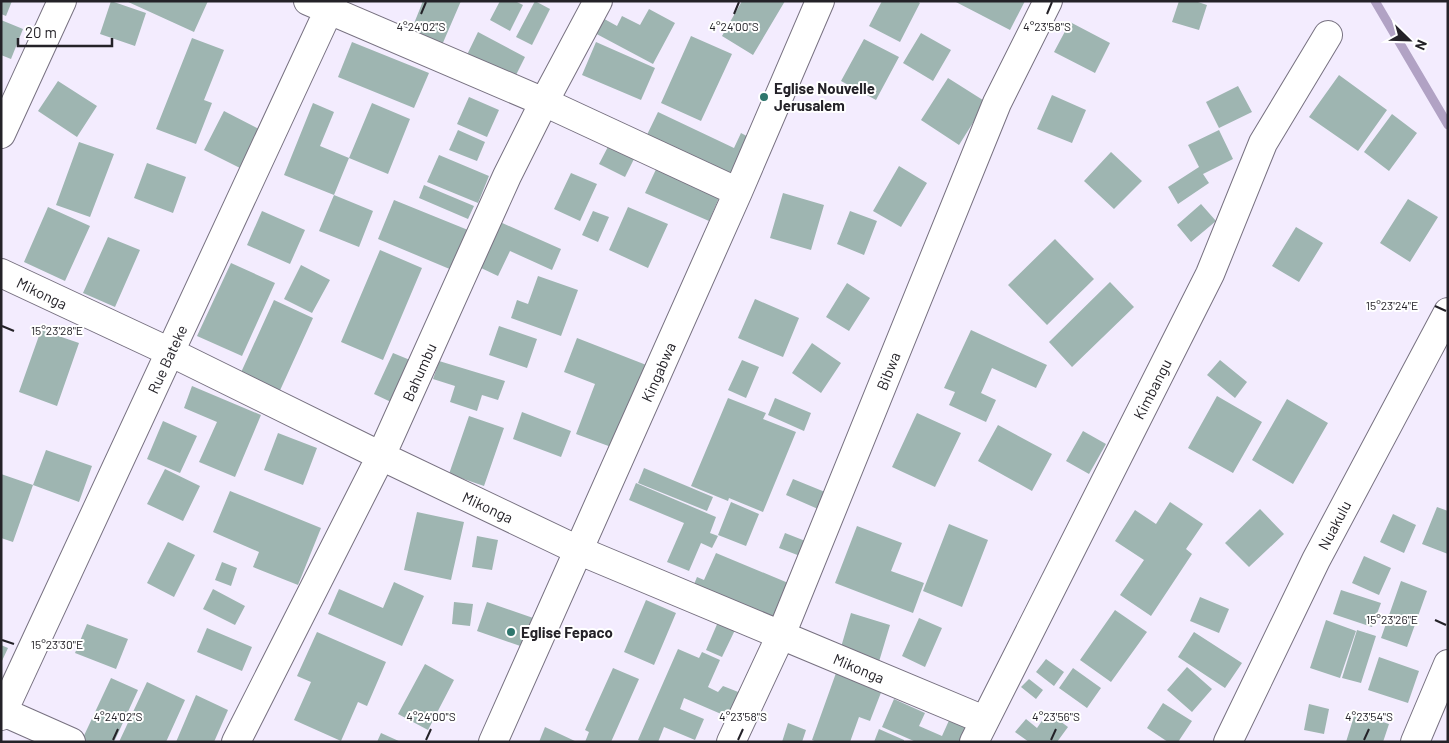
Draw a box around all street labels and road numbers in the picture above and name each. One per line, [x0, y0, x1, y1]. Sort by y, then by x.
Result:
street label: Mikonga [14, 273, 70, 313]
street label: Rue Bateke [143, 322, 191, 396]
street label: Kingabwa [637, 339, 679, 405]
street label: Bahumbu [398, 340, 440, 404]
street label: Bibwa [872, 349, 904, 393]
street label: Kimbangu [1129, 356, 1175, 422]
street label: Mikonga [460, 487, 516, 527]
street label: Nuakulu [1314, 497, 1354, 553]
street label: Mikonga [831, 649, 887, 687]

